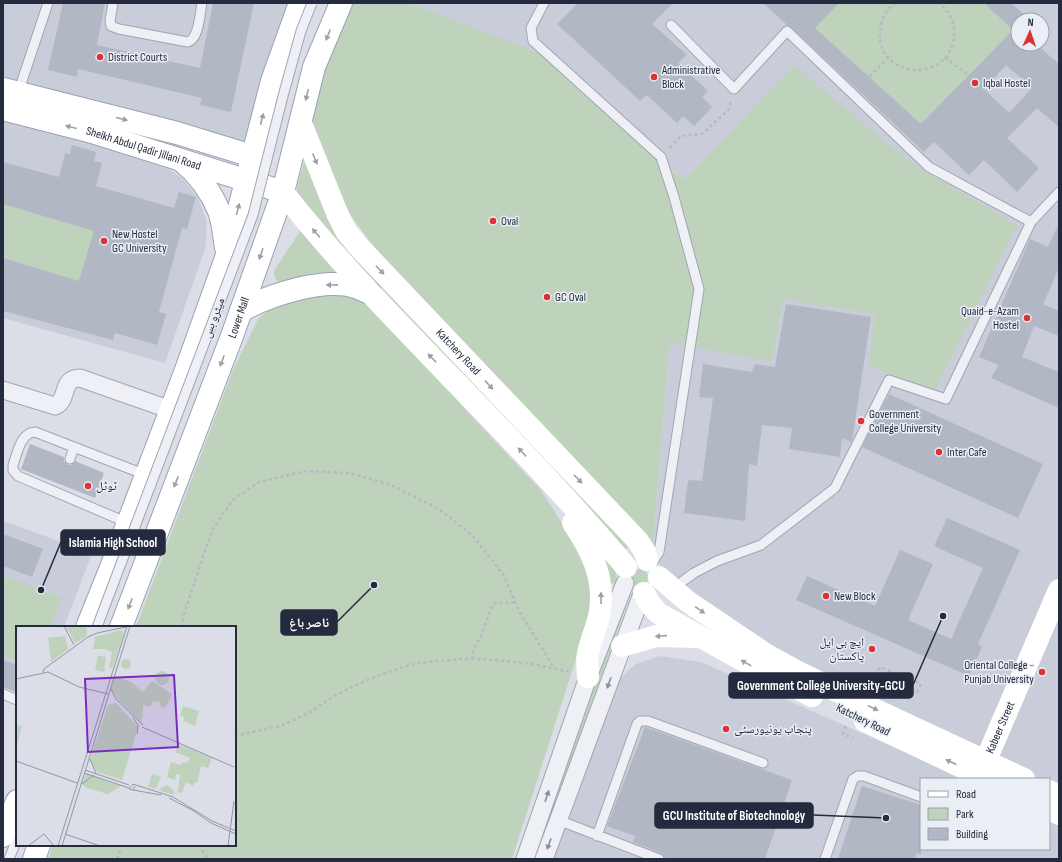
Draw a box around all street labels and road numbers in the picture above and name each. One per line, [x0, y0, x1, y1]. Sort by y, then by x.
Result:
street label: Sheikh Abdul Qadir Jillani Road [85, 123, 203, 173]
street label: Lower Mall [224, 295, 253, 340]
street label: میٹرو بس [199, 296, 229, 340]
street label: Katchery Road [433, 325, 484, 378]
street label: Kabeer Street [982, 698, 1018, 756]
street label: Katchery Road [833, 700, 893, 740]

